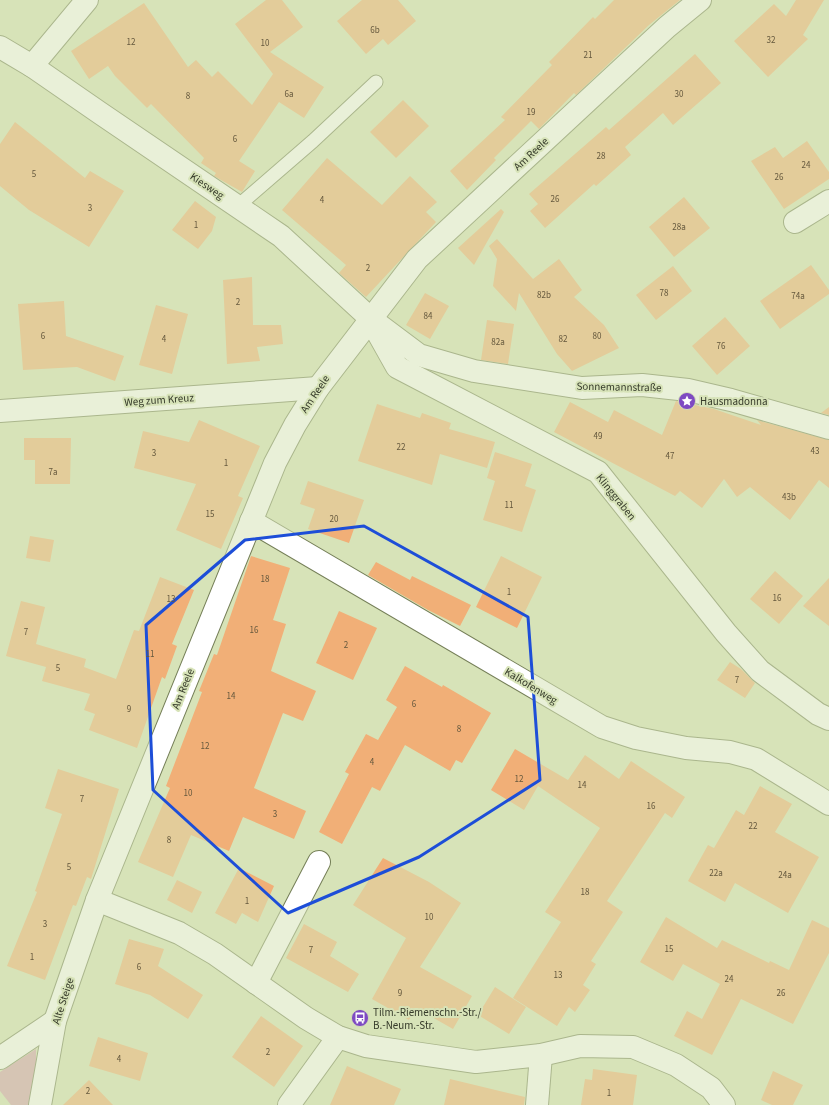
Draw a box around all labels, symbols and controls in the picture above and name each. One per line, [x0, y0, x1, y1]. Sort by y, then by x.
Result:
house number: 6b [370, 24, 380, 37]
house number: 32 [767, 34, 776, 47]
house number: 12 [127, 36, 136, 49]
house number: 10 [261, 37, 270, 50]
house number: 21 [584, 49, 592, 62]
house number: 6a [284, 88, 294, 101]
house number: 30 [675, 88, 684, 101]
house number: 8 [186, 90, 191, 103]
house number: 19 [527, 106, 536, 119]
house number: 6 [233, 133, 238, 146]
street label: Am Reele [510, 134, 552, 174]
house number: 28 [597, 150, 606, 163]
house number: 24 [802, 159, 811, 172]
house number: 5 [32, 168, 37, 181]
street label: Kiesweg [187, 169, 227, 203]
house number: 26 [775, 171, 784, 184]
house number: 26 [551, 193, 560, 206]
house number: 4 [320, 194, 325, 207]
house number: 3 [88, 202, 93, 215]
house number: 1 [194, 219, 198, 232]
house number: 28a [672, 221, 686, 234]
house number: 2 [366, 262, 371, 275]
house number: 78 [660, 287, 669, 300]
house number: 82b [537, 289, 551, 302]
house number: 74a [791, 290, 805, 303]
house number: 2 [236, 296, 241, 309]
house number: 84 [424, 310, 433, 323]
house number: 6 [41, 330, 46, 343]
house number: 80 [593, 330, 602, 343]
house number: 4 [162, 333, 167, 346]
house number: 82 [559, 333, 568, 346]
house number: 82a [491, 336, 505, 349]
house number: 76 [717, 340, 726, 353]
street label: Am Reele [297, 372, 333, 416]
street label: Sonnemannstraße [576, 379, 662, 395]
street label: Weg zum Kreuz [124, 390, 195, 410]
place icon: Hausmadonna [677, 391, 697, 411]
place label: Hausmadonna [700, 394, 768, 409]
house number: 49 [594, 430, 603, 443]
house number: 22 [397, 441, 406, 454]
house number: 43 [811, 445, 820, 458]
house number: 3 [152, 447, 157, 460]
house number: 47 [666, 450, 675, 463]
house number: 1 [224, 457, 228, 470]
house number: 7a [48, 466, 58, 479]
street label: Klinggraben [593, 471, 639, 523]
house number: 43b [782, 491, 796, 504]
house number: 11 [505, 499, 513, 512]
house number: 15 [206, 508, 215, 521]
house number: 20 [330, 513, 339, 526]
house number: 18 [261, 573, 270, 586]
house number: 1 [507, 586, 511, 599]
house number: 16 [773, 592, 782, 605]
house number: 13 [167, 593, 176, 606]
house number: 16 [250, 624, 259, 637]
house number: 7 [24, 626, 29, 639]
house number: 2 [344, 639, 349, 652]
house number: 11 [146, 648, 154, 661]
house number: 5 [56, 662, 61, 675]
street label: Kalkofenweg [502, 664, 561, 708]
street label: Am Reele [168, 666, 198, 712]
house number: 7 [735, 674, 740, 687]
house number: 14 [227, 690, 236, 703]
house number: 6 [412, 698, 417, 711]
house number: 9 [127, 703, 132, 716]
house number: 8 [457, 723, 462, 736]
house number: 12 [201, 740, 210, 753]
house number: 4 [370, 756, 375, 769]
house number: 12 [515, 773, 524, 786]
house number: 14 [578, 779, 587, 792]
house number: 10 [184, 787, 193, 800]
house number: 7 [80, 793, 85, 806]
house number: 16 [647, 800, 656, 813]
house number: 3 [273, 808, 278, 821]
house number: 22 [749, 820, 758, 833]
house number: 8 [167, 834, 172, 847]
house number: 5 [67, 861, 72, 874]
house number: 22a [709, 867, 723, 880]
house number: 24a [778, 869, 792, 882]
house number: 18 [581, 886, 590, 899]
house number: 1 [245, 895, 249, 908]
house number: 10 [425, 911, 434, 924]
house number: 3 [43, 918, 48, 931]
house number: 15 [665, 943, 674, 956]
house number: 7 [309, 944, 314, 957]
house number: 1 [30, 951, 34, 964]
house number: 6 [137, 961, 142, 974]
house number: 13 [554, 969, 563, 982]
house number: 24 [725, 973, 734, 986]
street label: Alte Steige [48, 975, 78, 1026]
house number: 9 [398, 987, 403, 1000]
house number: 26 [777, 987, 786, 1000]
place label: Tilm.-Riemenschn.-Str./ B.-Neum.-Str. [373, 1005, 482, 1033]
bus stop icon: Tilm.-Riemenschn.-Str./ B.-Neum.-Str. [350, 1008, 370, 1028]
house number: 2 [266, 1046, 271, 1059]
house number: 4 [117, 1053, 122, 1066]
house number: 2 [86, 1085, 91, 1098]
house number: 1 [607, 1087, 611, 1100]

